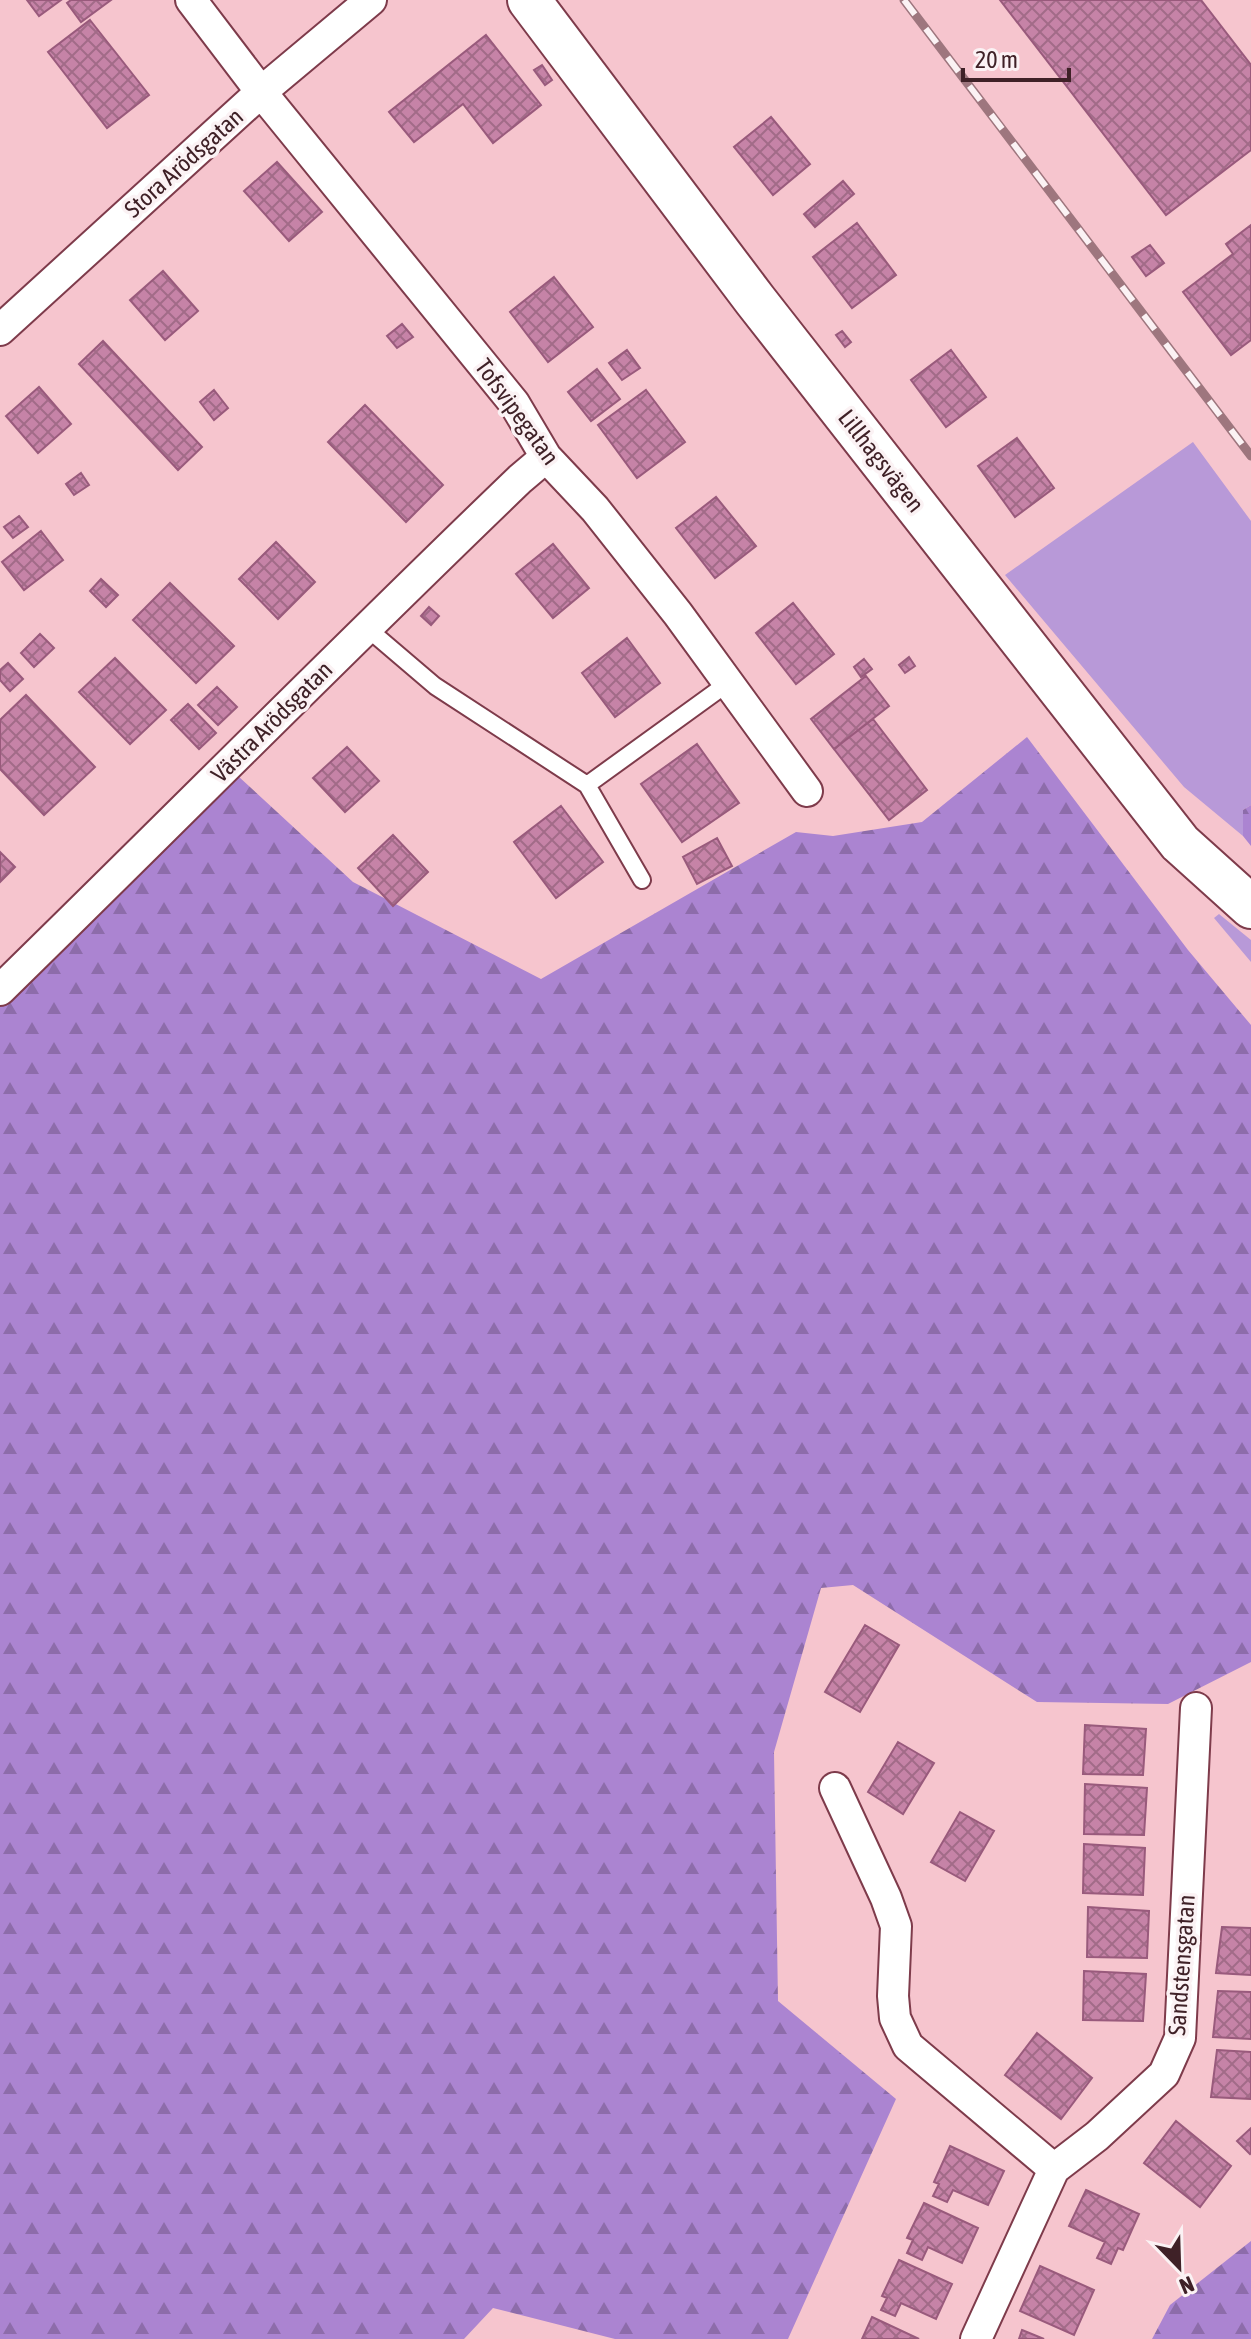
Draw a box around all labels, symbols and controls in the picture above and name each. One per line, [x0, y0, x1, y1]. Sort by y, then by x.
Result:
scale bar [963, 32, 1069, 82]
text: 20 m [975, 46, 1018, 73]
street label: Stora Arödsgatan [119, 102, 248, 223]
street label: Tofsvipegatan [470, 354, 565, 470]
street label: Lillhagsvägen [833, 404, 930, 517]
street label: Västra Arödsgatan [206, 656, 338, 788]
street label: Sandstensgatan [1163, 1894, 1200, 2036]
north arrow [1139, 2227, 1219, 2307]
text: N [1176, 2271, 1198, 2300]

